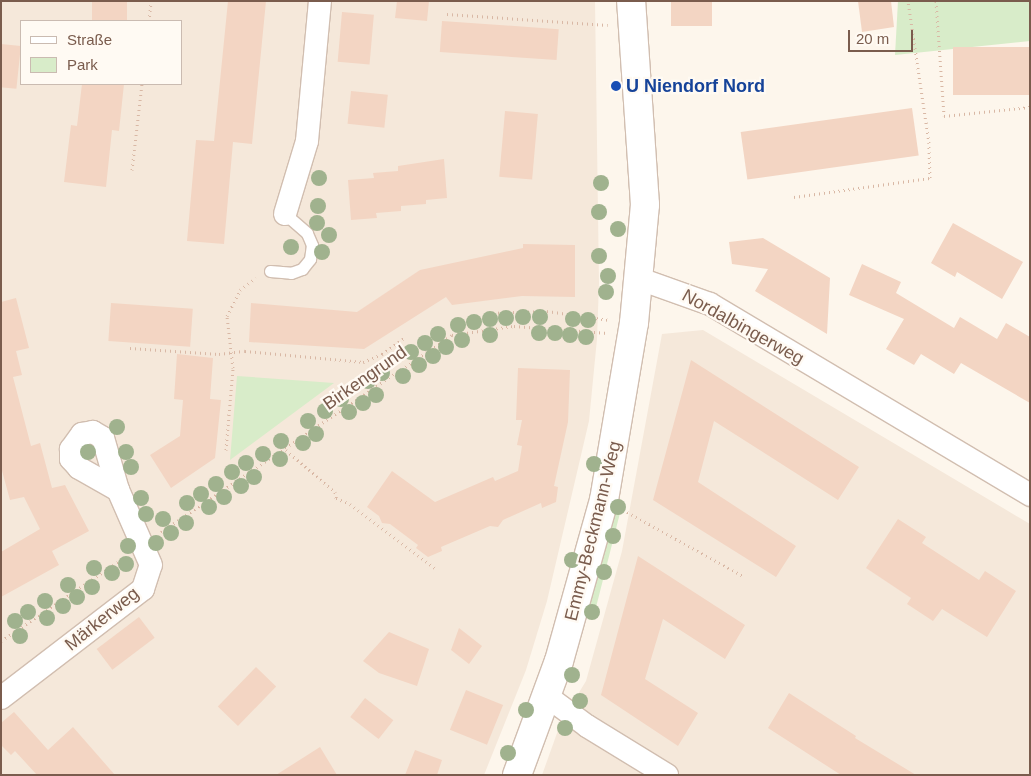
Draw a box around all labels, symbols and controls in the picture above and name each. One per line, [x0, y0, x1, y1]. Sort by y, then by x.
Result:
legend [20, 20, 182, 85]
scale bar [851, 20, 916, 52]
text: 20 m [856, 30, 889, 47]
text: Straße [67, 31, 112, 48]
text: Park [67, 56, 98, 73]
place label: U Niendorf Nord [626, 75, 765, 97]
marker: U Niendorf Nord [610, 80, 622, 92]
street label: Nordalbingerweg [678, 285, 808, 369]
street label: Birkengrund [319, 341, 411, 415]
street label: Emmy-Beckmann-Weg [560, 439, 626, 623]
street label: Märkerweg [61, 583, 143, 655]

